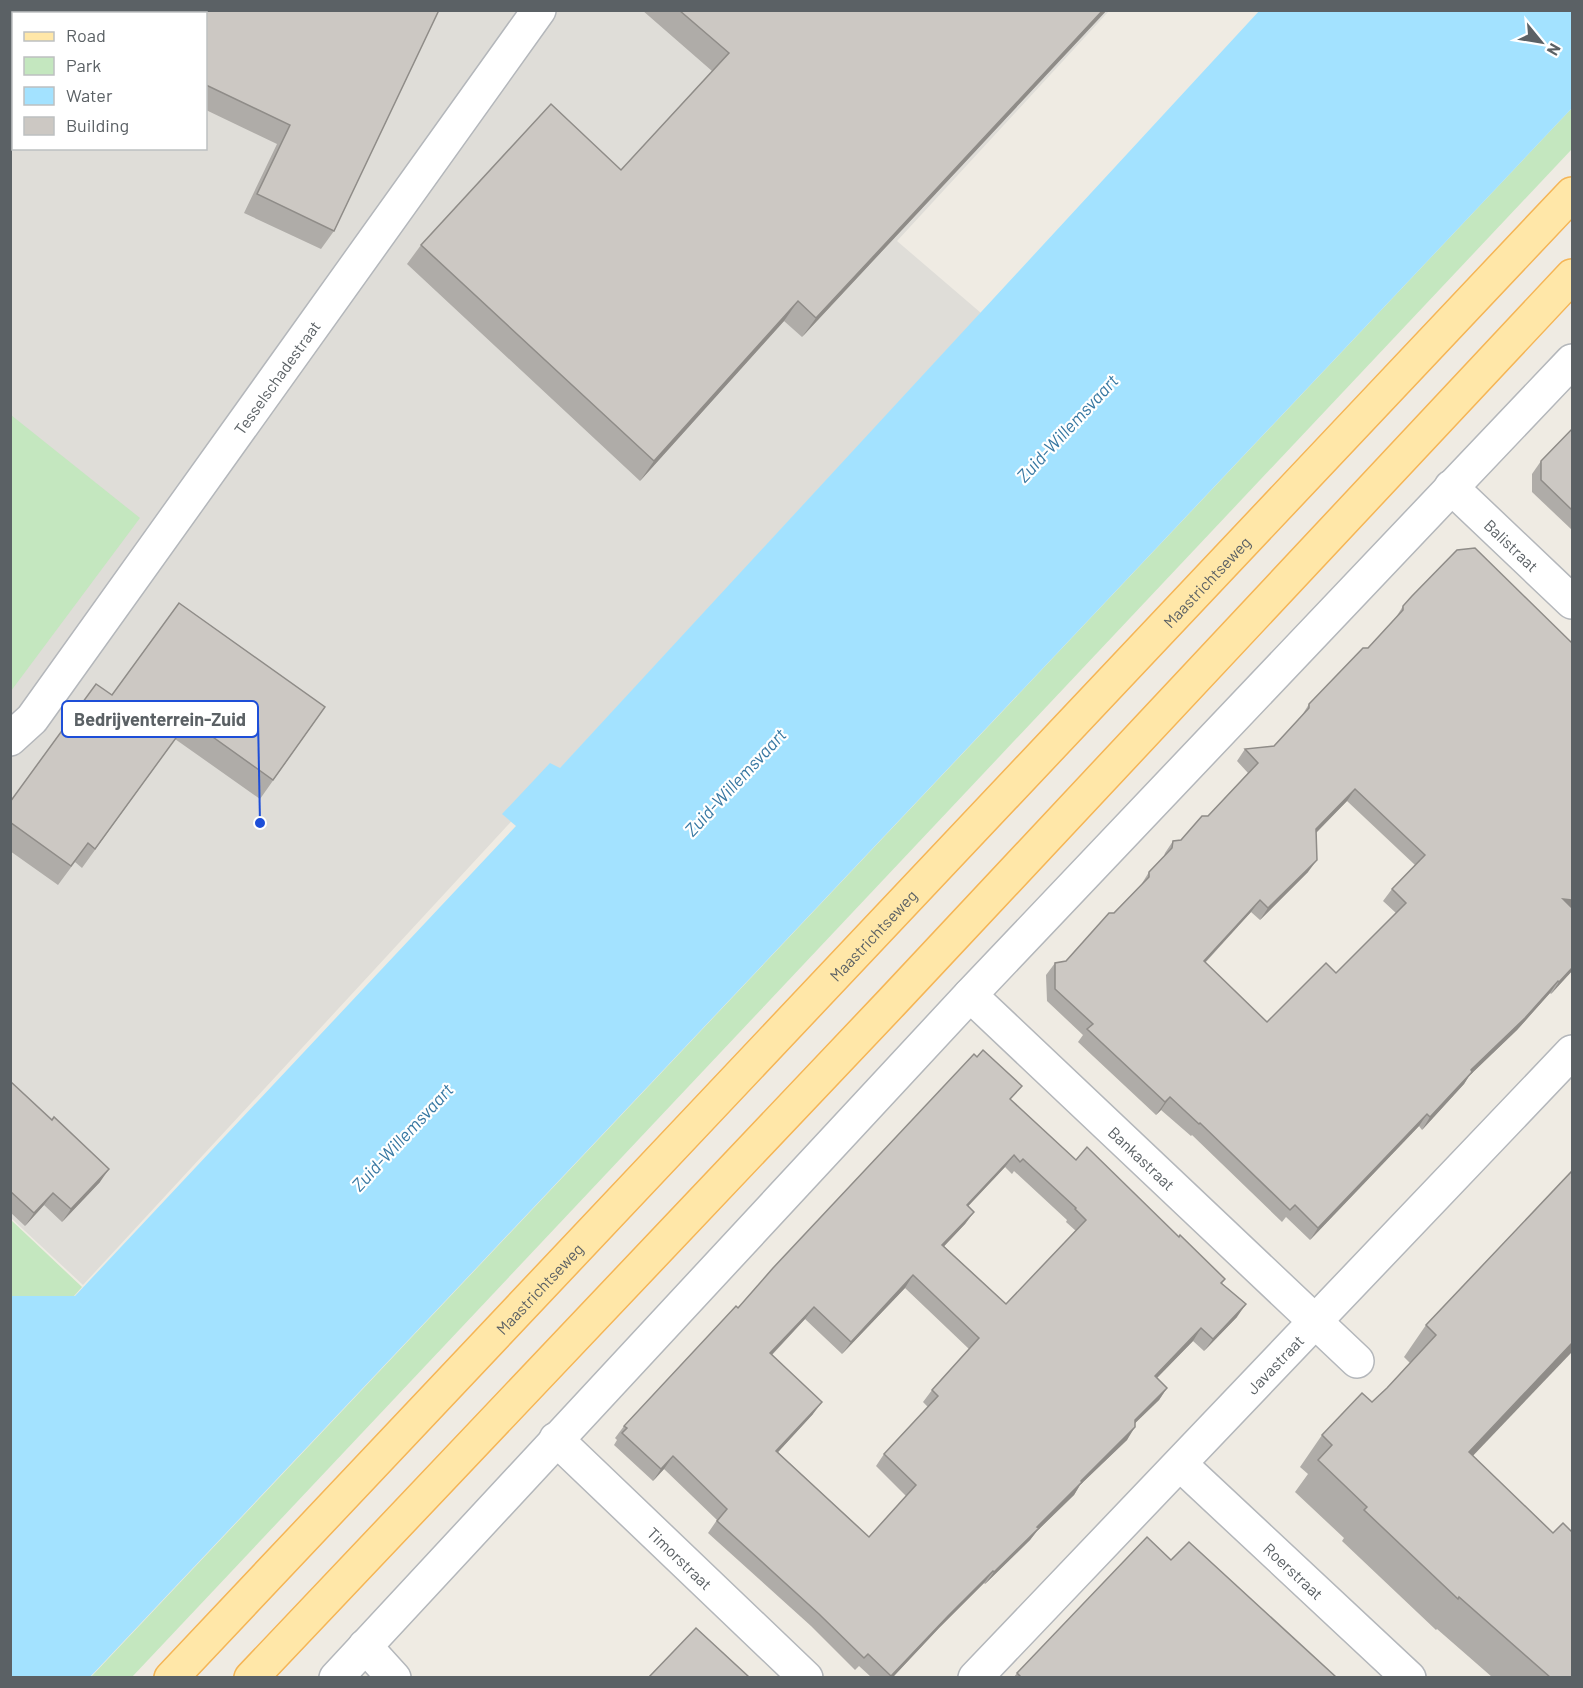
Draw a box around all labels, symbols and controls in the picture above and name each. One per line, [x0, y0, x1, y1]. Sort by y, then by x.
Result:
legend [12, 12, 207, 150]
north arrow [1511, 12, 1571, 72]
text: Road [66, 24, 106, 46]
text: N [1544, 40, 1565, 59]
text: Park [66, 54, 101, 76]
text: Water [66, 84, 113, 106]
text: Building [66, 114, 129, 136]
street label: Tesselschadestraat [229, 317, 324, 438]
water label: Zuid-Willemsvaart [1012, 369, 1123, 486]
street label: Balistraat [1481, 515, 1543, 575]
street label: Maastrichtseweg [1159, 532, 1254, 631]
callout: Bedrijventerrein-Zuid [62, 701, 258, 737]
text: Bedrijventerrein-Zuid [74, 708, 246, 730]
water label: Zuid-Willemsvaart [680, 723, 791, 840]
street label: Maastrichtseweg [825, 885, 920, 984]
water label: Zuid-Willemsvaart [347, 1078, 458, 1195]
street label: Bankastraat [1105, 1122, 1179, 1194]
street label: Maastrichtseweg [491, 1239, 587, 1338]
street label: Javastraat [1242, 1330, 1307, 1397]
street label: Timorstraat [644, 1523, 717, 1593]
street label: Roerstraat [1260, 1538, 1328, 1603]

